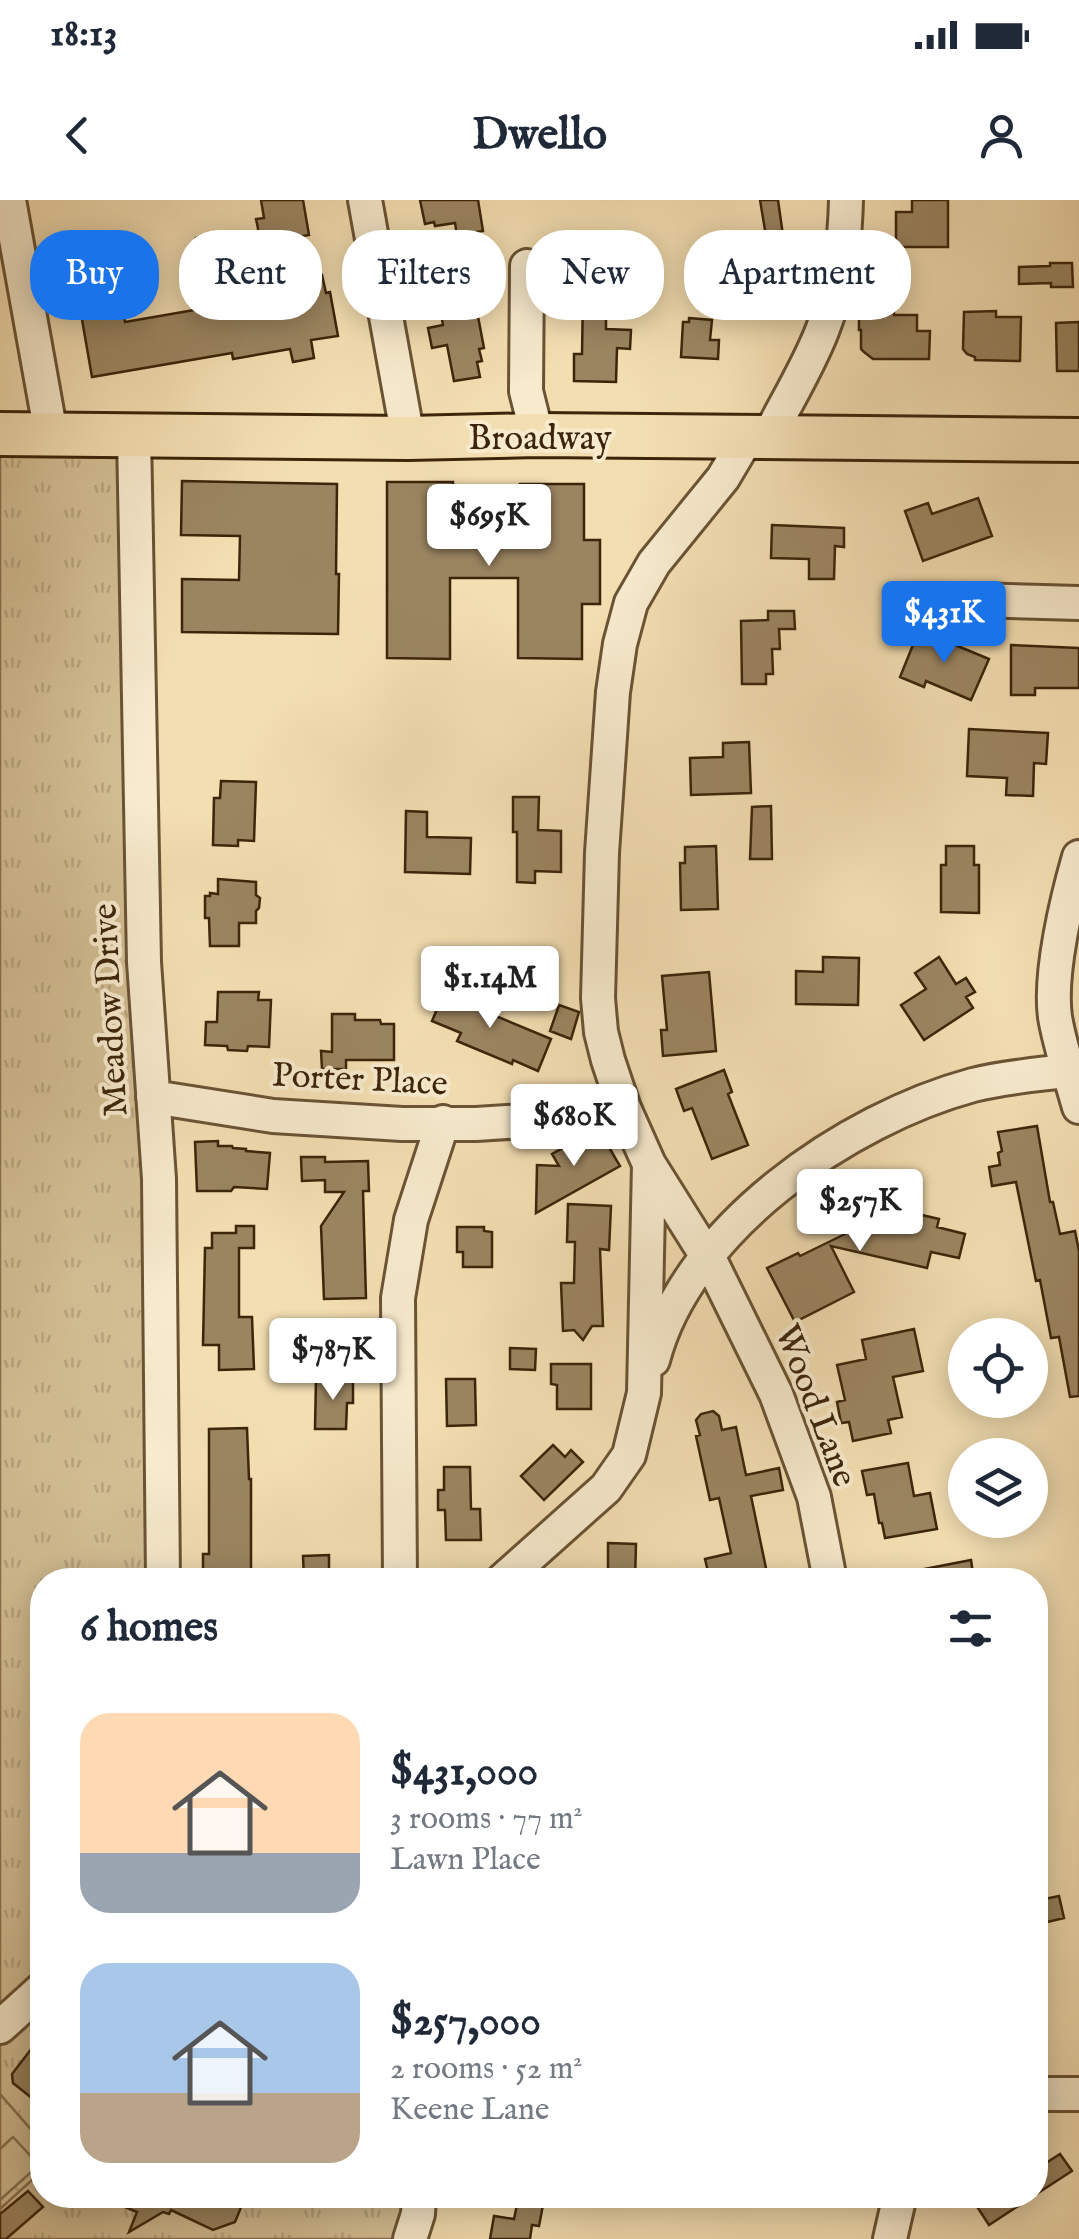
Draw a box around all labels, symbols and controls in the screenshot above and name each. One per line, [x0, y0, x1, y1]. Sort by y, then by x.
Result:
text: 18:13 [50, 11, 117, 59]
text: Dwello [472, 107, 607, 164]
icon: back [50, 108, 105, 163]
icon: person [974, 108, 1029, 163]
chip: Buy [30, 230, 159, 320]
chip: Rent [179, 230, 322, 320]
chip: Filters [342, 230, 506, 320]
chip: New [526, 230, 664, 320]
chip: Apartment [684, 230, 911, 320]
street label: Broadway [468, 417, 612, 462]
pin: $695K [419, 484, 559, 569]
text: $695K [449, 496, 529, 537]
pin: $431K [874, 581, 1014, 666]
text: $431K [904, 593, 984, 634]
street label: Meadow Drive [83, 902, 140, 1117]
pin: $1.14M [409, 946, 571, 1031]
text: $1.14M [443, 958, 537, 999]
street label: Porter Place [271, 1053, 449, 1108]
pin: $680K [504, 1084, 644, 1169]
text: $680K [533, 1096, 615, 1137]
pin: $257K [790, 1169, 930, 1254]
text: $257K [819, 1181, 901, 1222]
pin: $787K [263, 1318, 403, 1403]
street label: Wood Lane [763, 1318, 866, 1493]
map controls [948, 1318, 1048, 1538]
button: locate [948, 1318, 1048, 1418]
text: $787K [291, 1330, 375, 1371]
button: layers [948, 1438, 1048, 1538]
icon: filters [943, 1601, 998, 1656]
text: 6 homes [80, 1602, 218, 1655]
text: $431,000 [390, 1746, 538, 1799]
icon: home [160, 1753, 280, 1873]
text: 3 rooms · 77 m² [390, 1799, 583, 1840]
text: Lawn Place [390, 1840, 541, 1881]
text: $257,000 [390, 1996, 541, 2049]
icon: home [160, 2003, 280, 2123]
text: 2 rooms · 52 m² [390, 2049, 582, 2090]
text: Keene Lane [390, 2090, 550, 2131]

